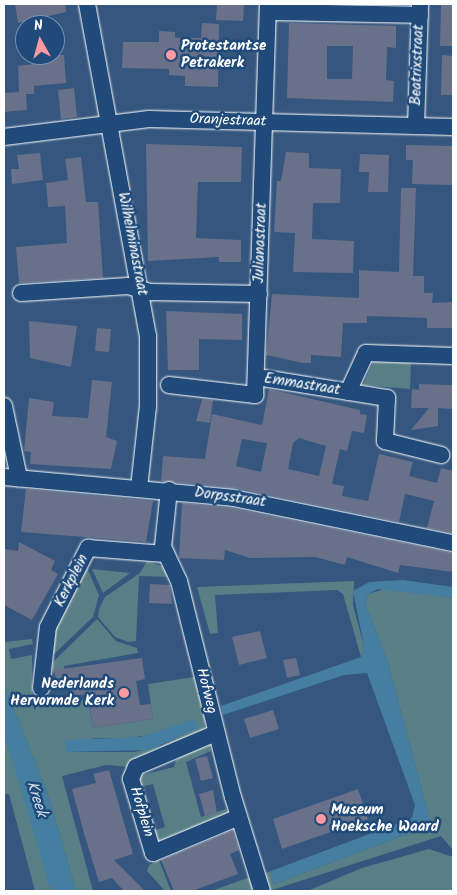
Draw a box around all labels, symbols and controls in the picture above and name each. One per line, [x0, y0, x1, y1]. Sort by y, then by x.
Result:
north arrow [15, 15, 65, 65]
text: N [33, 15, 44, 38]
street label: Beatrixstraat [408, 24, 428, 106]
place label: Protestantse Petrakerk [181, 37, 266, 72]
marker: Protestantse Petrakerk [165, 49, 177, 61]
street label: Oranjestraat [189, 111, 267, 131]
street label: Wilhelminastraat [113, 191, 151, 297]
street label: Julianastraat [251, 202, 271, 284]
street label: Emmastraat [263, 370, 341, 400]
street label: Dorpsstraat [193, 484, 267, 512]
street label: Kerkplein [51, 552, 93, 610]
street label: Hofweg [192, 666, 220, 716]
place label: Nederlands Hervormde Kerk [10, 675, 114, 710]
marker: Nederlands Hervormde Kerk [118, 687, 130, 699]
water label: Kreek [21, 779, 51, 819]
street label: Hofplein [125, 785, 157, 839]
place label: Museum Hoeksche Waard [331, 801, 439, 836]
marker: Museum Hoeksche Waard [315, 813, 327, 825]

